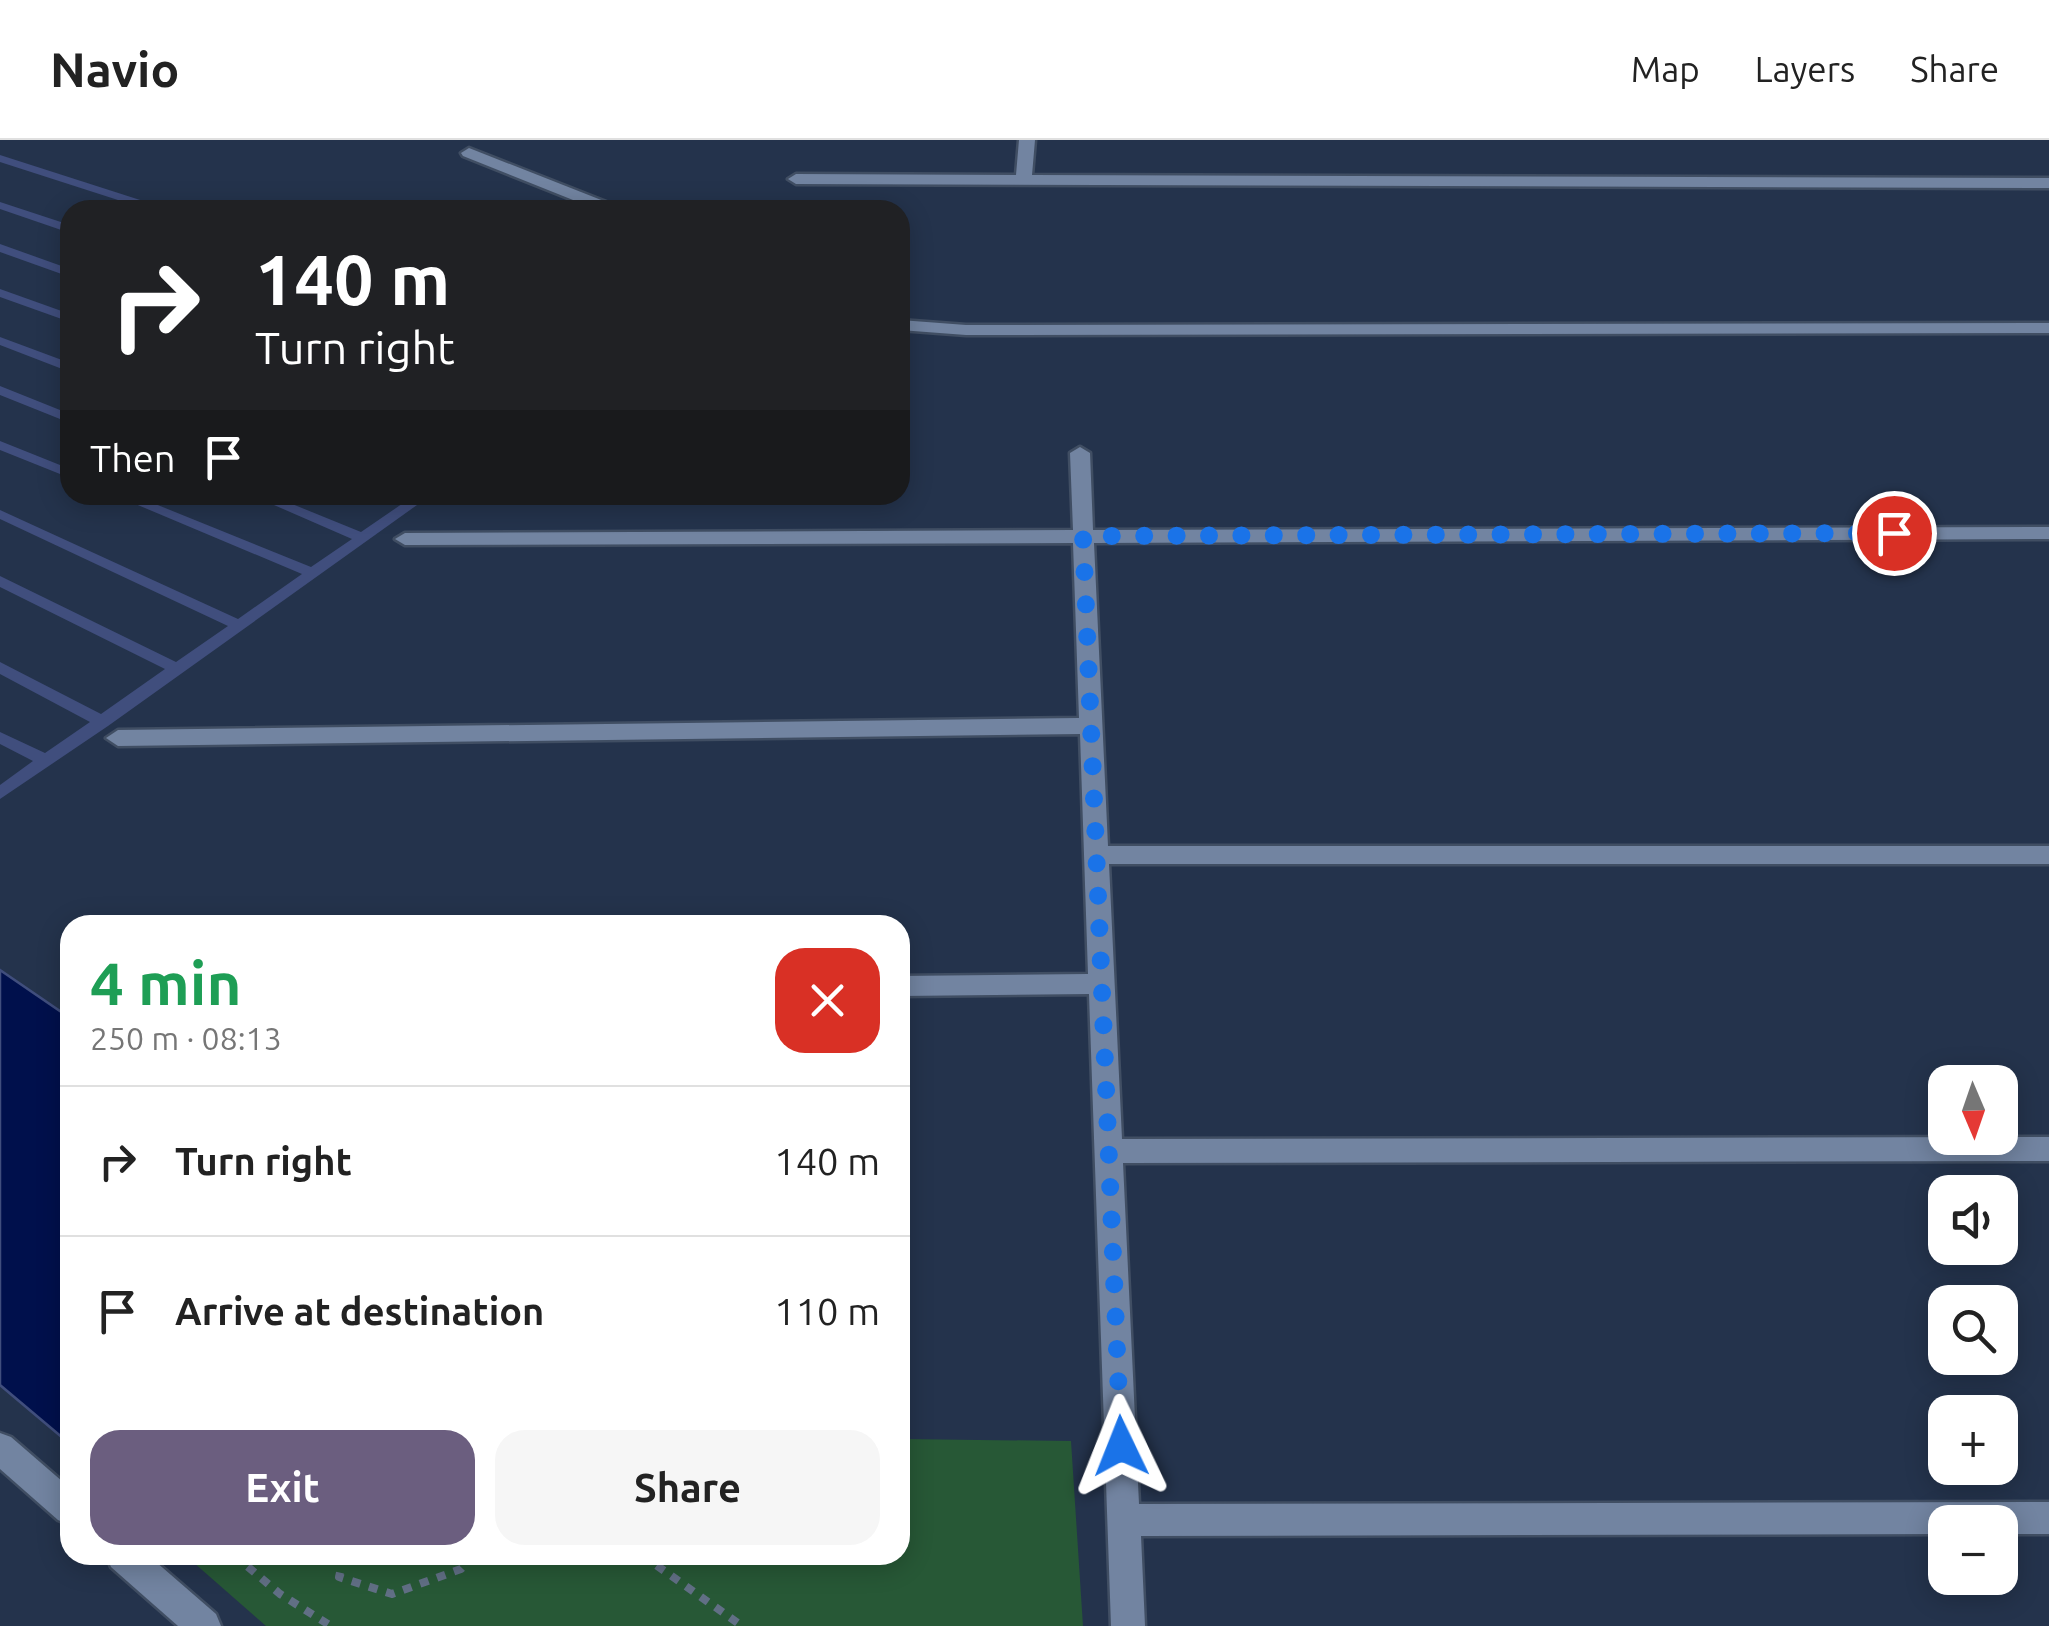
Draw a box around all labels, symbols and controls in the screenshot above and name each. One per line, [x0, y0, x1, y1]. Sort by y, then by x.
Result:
text: Navio [50, 42, 179, 96]
text: Map [1631, 49, 1700, 89]
text: Layers [1755, 49, 1855, 89]
text: Share [1910, 49, 1999, 89]
icon: right [90, 240, 220, 370]
text: 140 m [255, 240, 450, 318]
text: Turn right [255, 322, 455, 373]
icon: arrive [196, 430, 251, 485]
text: Then [90, 437, 176, 479]
pin [1852, 491, 1937, 576]
icon: arrive [1867, 506, 1922, 561]
button: close [775, 948, 880, 1053]
text: 4 min [90, 949, 242, 1016]
text: 250 m · 08:13 [90, 1020, 282, 1056]
north arrow [1928, 1065, 2018, 1155]
map controls [1928, 1065, 2018, 1595]
icon: right [90, 1134, 145, 1189]
text: Turn right [175, 1140, 352, 1182]
text: 140 m [774, 1140, 880, 1182]
button: sound [1928, 1175, 2018, 1265]
icon: arrive [90, 1284, 145, 1339]
button: search [1928, 1285, 2018, 1375]
text: Arrive at destination [175, 1290, 544, 1332]
text: 110 m [774, 1290, 880, 1332]
position arrow [1069, 1394, 1173, 1498]
button: + [1928, 1395, 2018, 1485]
button: Exit [90, 1430, 475, 1545]
button: Share [495, 1430, 880, 1545]
button: − [1928, 1505, 2018, 1595]

